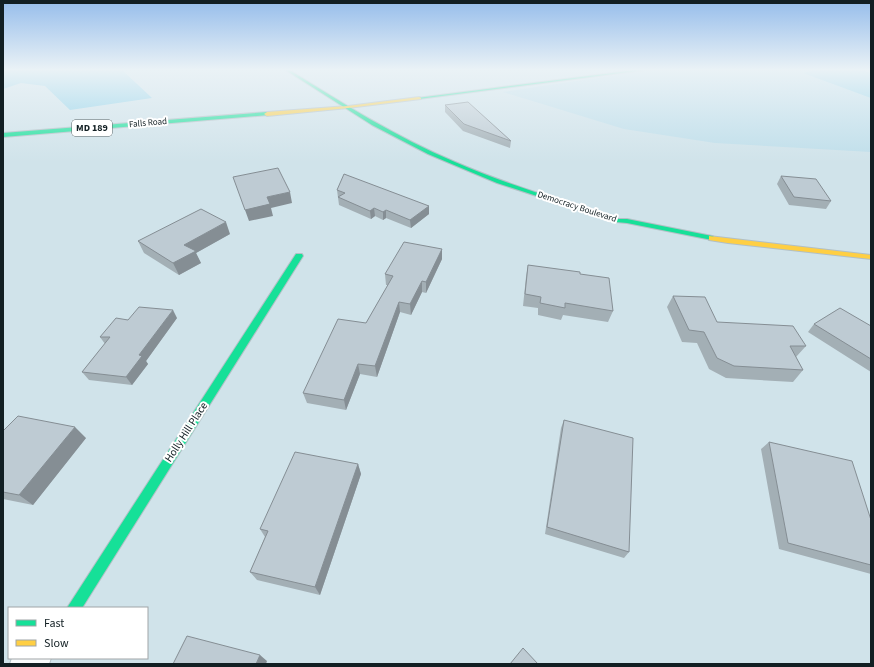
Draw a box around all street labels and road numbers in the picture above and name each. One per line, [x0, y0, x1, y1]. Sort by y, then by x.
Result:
street label: Falls Road [128, 115, 168, 131]
road number: MD 189 [72, 120, 112, 136]
street label: Democracy Boulevard [536, 188, 618, 226]
street label: Holly Hill Place [161, 399, 211, 465]

